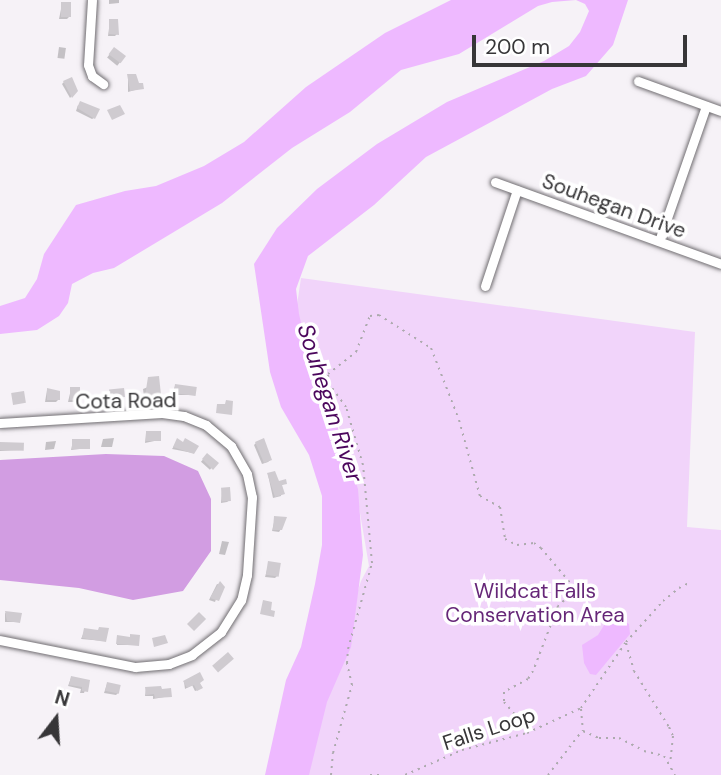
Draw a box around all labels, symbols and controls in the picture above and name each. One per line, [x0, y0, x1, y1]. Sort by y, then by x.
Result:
scale bar [476, 21, 691, 65]
text: 200 m [485, 33, 550, 61]
street label: Souhegan Drive [539, 168, 689, 244]
water label: Souhegan River [291, 320, 369, 486]
street label: Cota Road [75, 388, 177, 414]
park label: Wildcat Falls Conservation Area [445, 578, 625, 628]
north arrow [21, 684, 91, 754]
text: N [52, 684, 73, 712]
street label: Falls Loop [439, 702, 539, 756]

